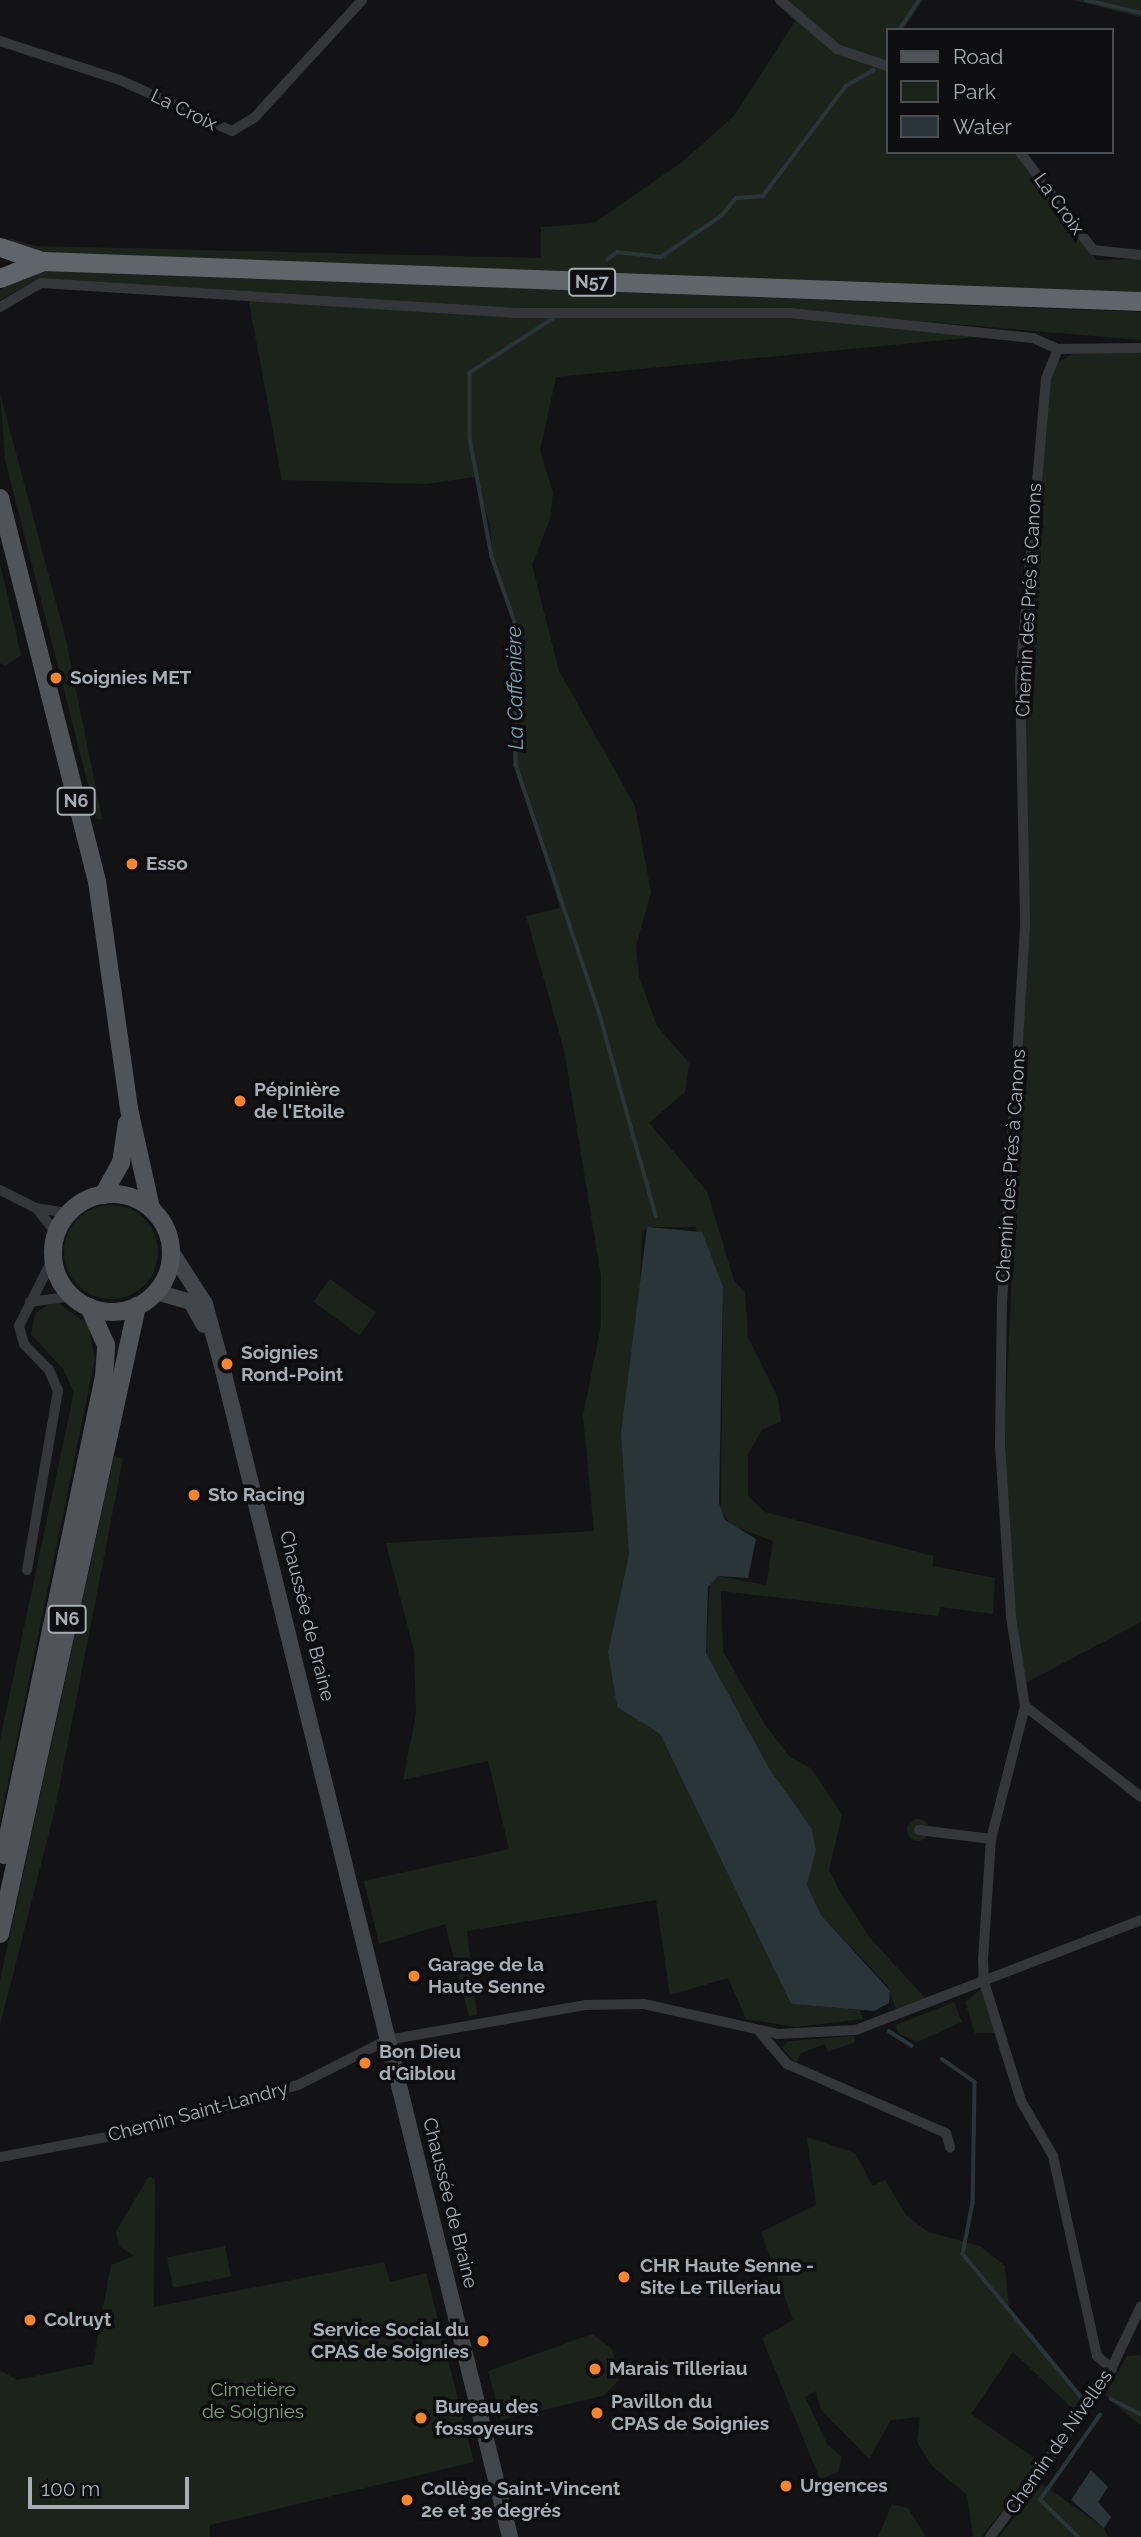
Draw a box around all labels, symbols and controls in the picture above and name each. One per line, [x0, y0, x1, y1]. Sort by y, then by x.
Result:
legend [886, 28, 1113, 154]
text: Road [953, 44, 1003, 69]
text: Park [953, 79, 996, 104]
street label: La Croix [147, 84, 221, 136]
text: Water [953, 114, 1012, 139]
street label: La Croix [1029, 169, 1089, 239]
road number: N57 [568, 268, 616, 296]
street label: Chemin des Prés à Canons [1011, 482, 1047, 718]
water label: La Caffenière [501, 626, 529, 750]
place label: Soignies MET [70, 667, 191, 689]
marker: Soignies MET [48, 670, 64, 686]
road number: N6 [55, 786, 97, 816]
place label: Esso [146, 853, 188, 875]
marker: Esso [124, 856, 140, 872]
street label: Chemin des Prés à Canons [991, 1048, 1031, 1284]
place label: Pépinière de l'Etoile [254, 1079, 345, 1123]
marker: Pépinière de l'Etoile [232, 1093, 248, 1109]
place label: Soignies Rond-Point [241, 1342, 343, 1386]
marker: Soignies Rond-Point [219, 1356, 235, 1372]
place label: Sto Racing [208, 1484, 305, 1506]
marker: Sto Racing [186, 1487, 202, 1503]
street label: Chaussée de Braine [275, 1528, 339, 1704]
road number: N6 [46, 1604, 88, 1634]
place label: Garage de la Haute Senne [428, 1954, 545, 1998]
marker: Garage de la Haute Senne [406, 1968, 422, 1984]
place label: Bon Dieu d'Giblou [379, 2041, 461, 2085]
marker: Bon Dieu d'Giblou [357, 2055, 373, 2071]
street label: Chemin Saint-Landry [105, 2077, 291, 2147]
street label: Chaussée de Braine [418, 2115, 482, 2291]
place label: CHR Haute Senne - Site Le Tilleriau [640, 2255, 814, 2299]
marker: CHR Haute Senne - Site Le Tilleriau [614, 2267, 634, 2287]
place label: Colruyt [44, 2309, 111, 2331]
marker: Colruyt [22, 2312, 38, 2328]
place label: Service Social du CPAS de Soignies [311, 2319, 469, 2363]
marker: Service Social du CPAS de Soignies [475, 2333, 491, 2349]
place label: Marais Tilleriau [609, 2358, 748, 2380]
marker: Marais Tilleriau [587, 2361, 603, 2377]
street label: Chemin de Nivelles [1001, 2365, 1117, 2519]
park label: Cimetière de Soignies [202, 2379, 304, 2423]
place label: Pavillon du CPAS de Soignies [611, 2391, 769, 2435]
place label: Bureau des fossoyeurs [435, 2396, 538, 2440]
marker: Pavillon du CPAS de Soignies [589, 2405, 605, 2421]
marker: Bureau des fossoyeurs [413, 2410, 429, 2426]
scale bar [32, 2464, 192, 2508]
place label: Urgences [800, 2475, 888, 2497]
text: 100 m [41, 2476, 100, 2501]
place label: Collège Saint-Vincent 2e et 3e degrés [421, 2478, 620, 2522]
marker: Urgences [778, 2478, 794, 2494]
marker: Collège Saint-Vincent 2e et 3e degrés [399, 2492, 415, 2508]

